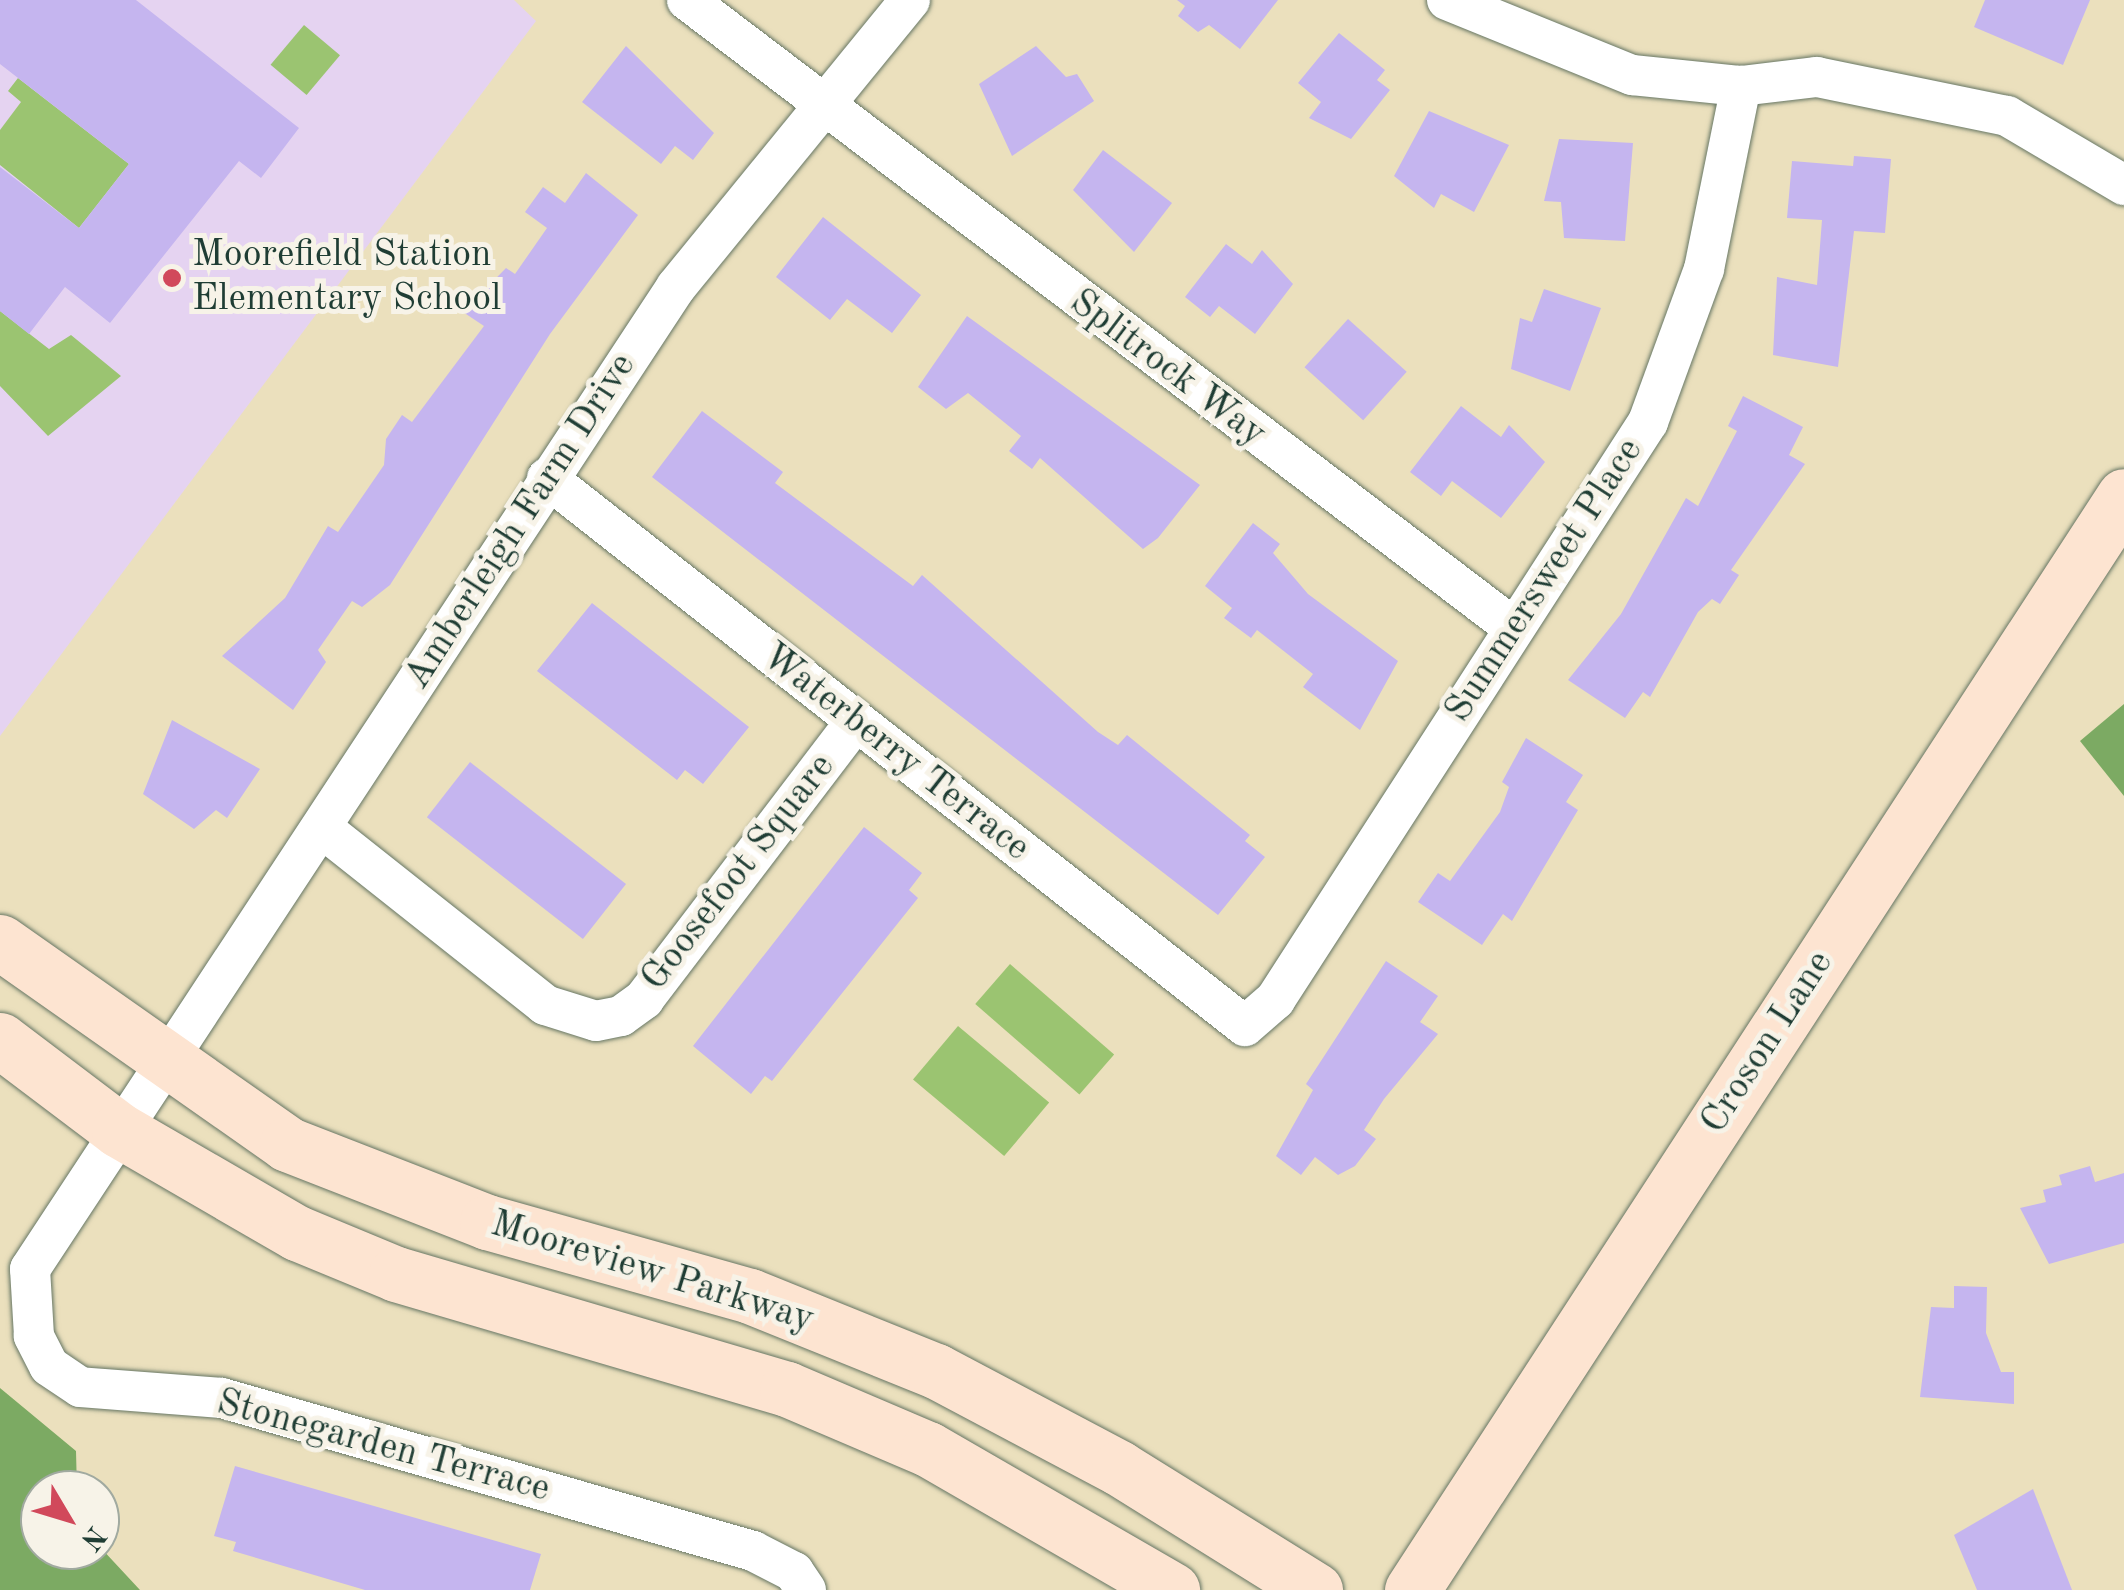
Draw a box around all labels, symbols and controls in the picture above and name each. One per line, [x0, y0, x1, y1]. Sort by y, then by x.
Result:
place label: Moorefield Station Elementary School [192, 233, 501, 322]
marker: Moorefield Station Elementary School [161, 267, 183, 289]
street label: Splitrock Way [1060, 280, 1274, 458]
street label: Amberleigh Farm Drive [395, 346, 647, 698]
street label: Summersweet Place [1436, 431, 1654, 731]
street label: Waterberry Terrace [752, 634, 1038, 872]
street label: Goosefoot Square [632, 746, 846, 1000]
street label: Croson Lane [1692, 943, 1844, 1143]
street label: Mooreview Parkway [485, 1202, 819, 1344]
street label: Stonegarden Terrace [211, 1381, 555, 1513]
north arrow [20, 1470, 120, 1570]
text: N [74, 1520, 110, 1554]

